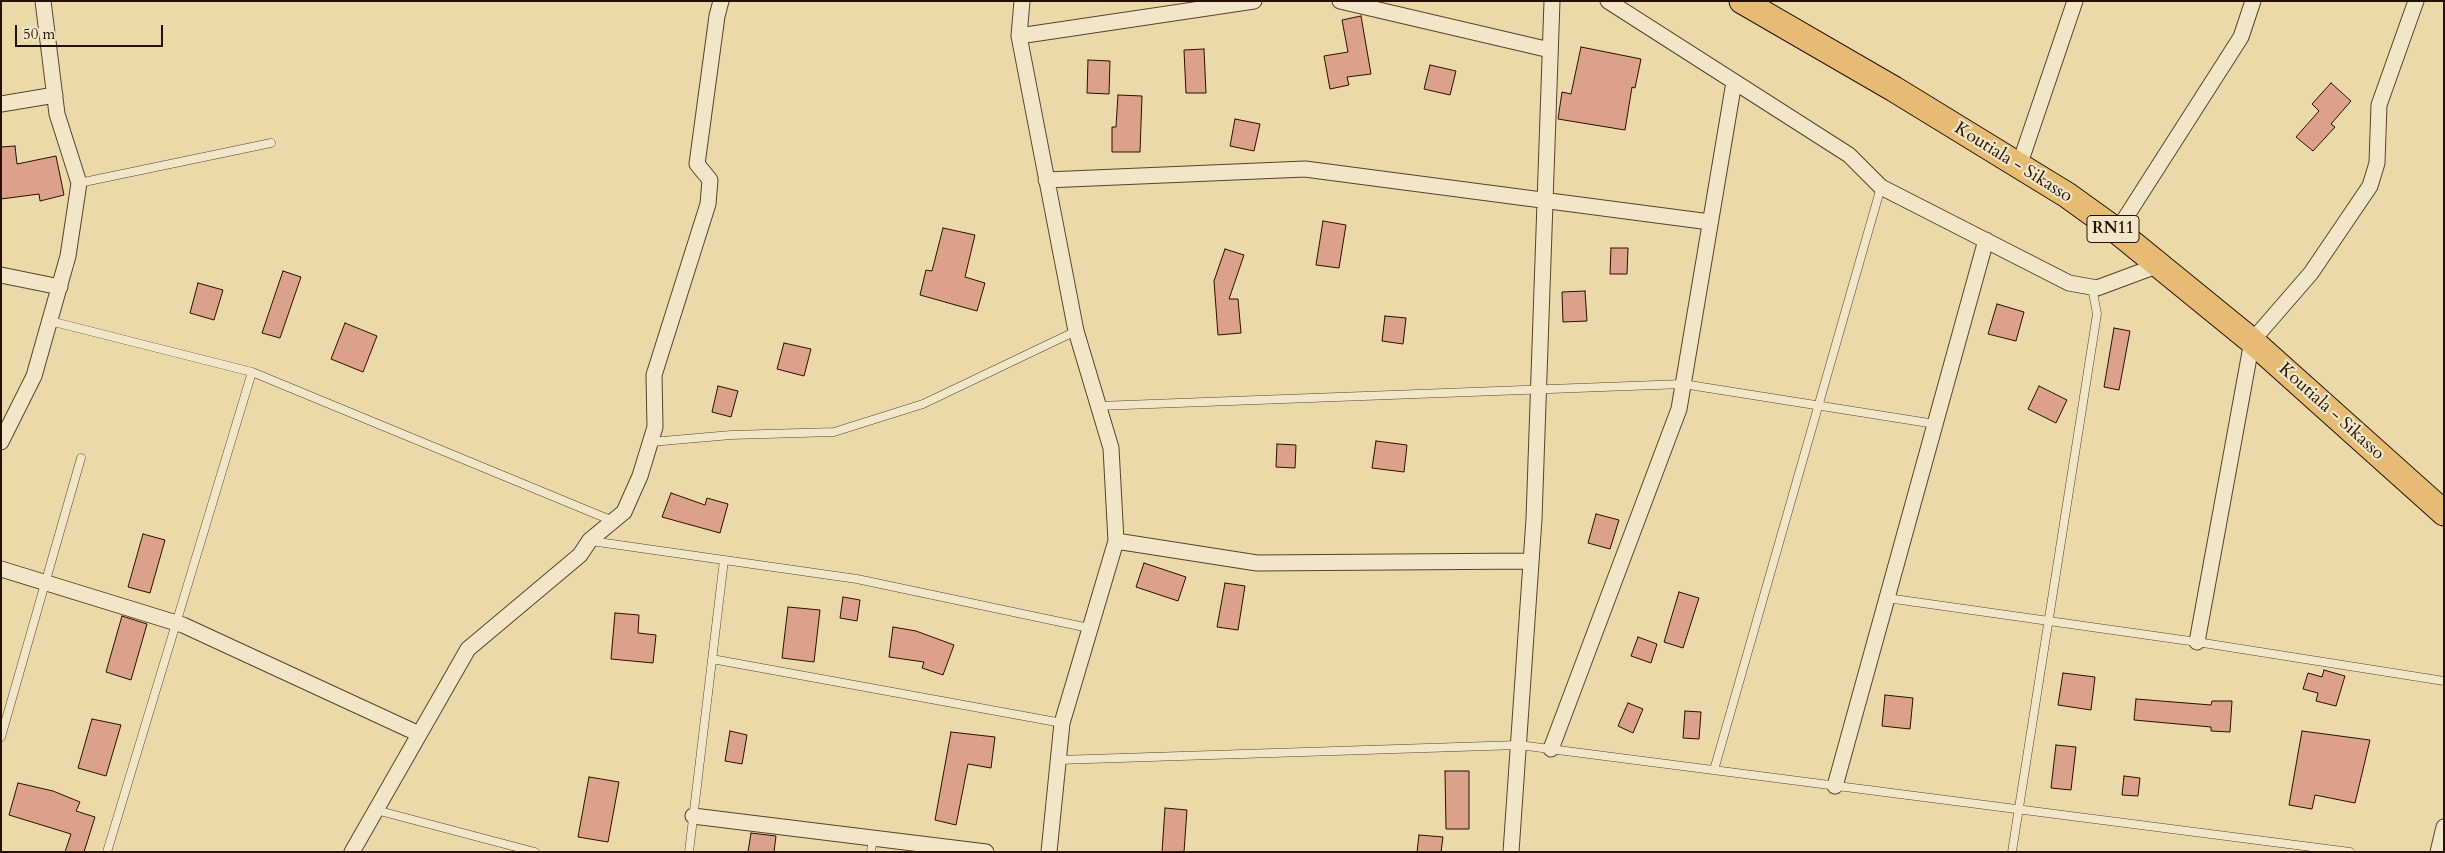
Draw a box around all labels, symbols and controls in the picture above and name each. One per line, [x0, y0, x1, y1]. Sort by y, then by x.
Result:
scale bar [18, 15, 165, 47]
text: 50 m [23, 24, 55, 44]
street label: Koutiala - Sikasso [1950, 118, 2076, 208]
road number: RN11 [2087, 215, 2139, 242]
street label: Koutiala - Sikasso [2274, 359, 2388, 465]

